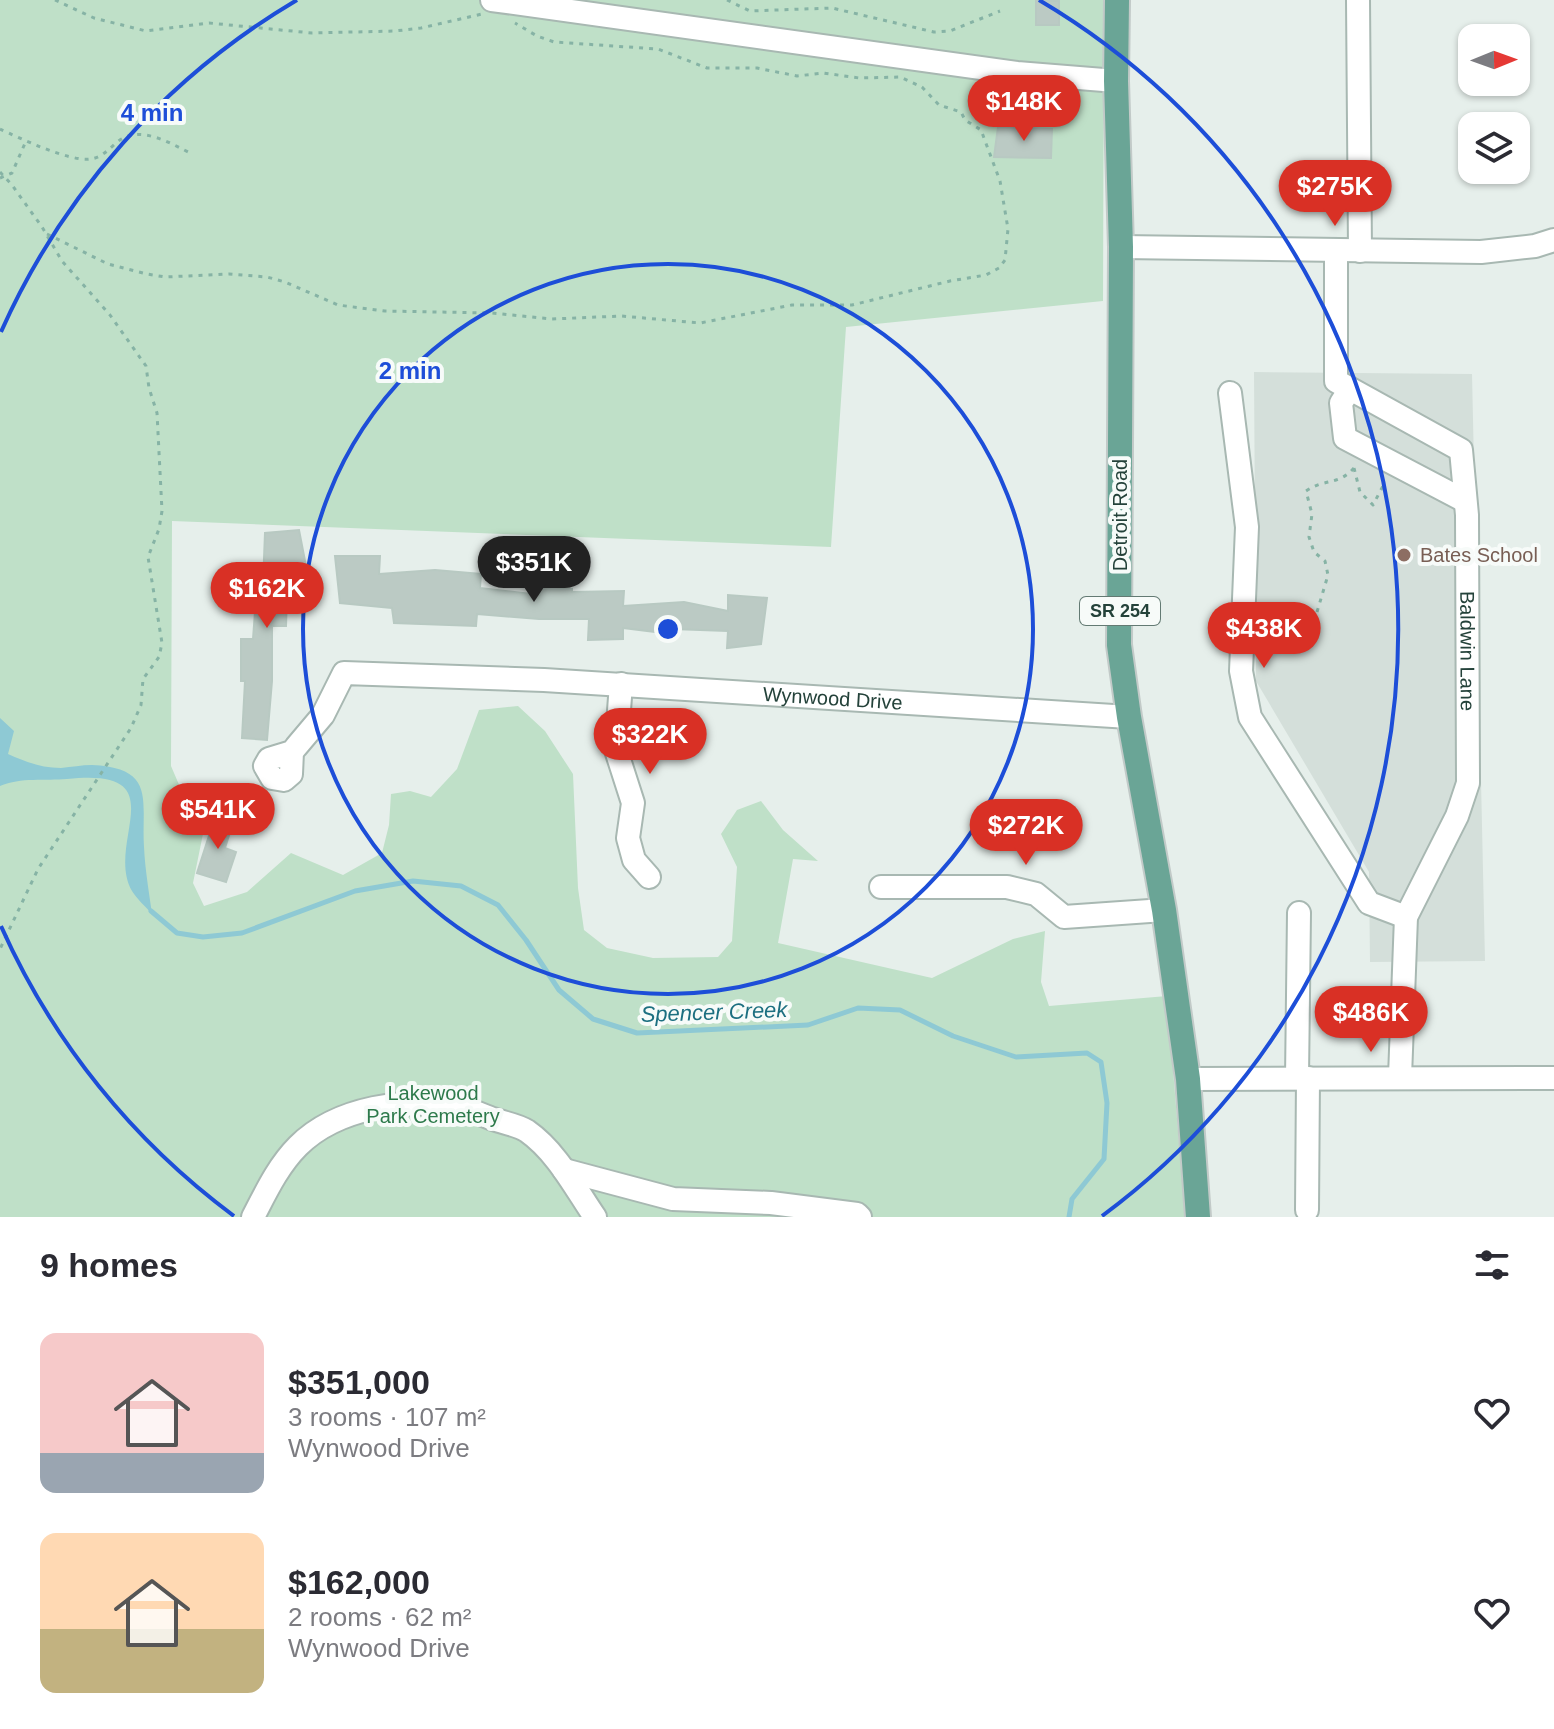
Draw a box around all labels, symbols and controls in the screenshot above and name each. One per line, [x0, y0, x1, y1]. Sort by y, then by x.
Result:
north arrow [1458, 24, 1530, 96]
map controls [1458, 24, 1530, 184]
pin: $148K [968, 75, 1080, 143]
text: $148K [986, 86, 1062, 116]
text: 4 min [121, 99, 183, 126]
button: layers [1458, 112, 1530, 184]
pin: $275K [1279, 160, 1391, 228]
text: $275K [1297, 171, 1373, 201]
text: 2 min [379, 357, 441, 384]
street label: Detroit Road [1109, 459, 1131, 571]
pin: $351K [478, 536, 590, 604]
place label: Bates School [1420, 544, 1538, 566]
marker: Bates School [1395, 546, 1413, 564]
text: $351K [496, 547, 572, 577]
pin: $162K [211, 562, 323, 630]
text: $162K [229, 573, 305, 603]
street label: Baldwin Lane [1456, 591, 1479, 711]
road number: SR 254 [1080, 597, 1160, 625]
pin: $438K [1208, 602, 1320, 670]
text: $438K [1226, 613, 1302, 643]
centre of rings [654, 615, 682, 643]
street label: Wynwood Drive [762, 683, 903, 714]
pin: $322K [594, 708, 706, 776]
text: $322K [612, 719, 688, 749]
pin: $541K [162, 783, 274, 851]
text: $541K [180, 794, 256, 824]
pin: $272K [970, 799, 1082, 867]
text: $272K [988, 810, 1064, 840]
pin: $486K [1315, 986, 1427, 1054]
water label: Spencer Creek [640, 997, 789, 1027]
text: $486K [1333, 997, 1409, 1027]
park label: Lakewood Park Cemetery [366, 1082, 500, 1127]
icon: filters [1470, 1243, 1514, 1287]
text: 9 homes [40, 1246, 178, 1284]
text: $351,000 [288, 1363, 430, 1401]
icon: home [104, 1365, 200, 1461]
icon: heart [1470, 1391, 1514, 1435]
text: 3 rooms · 107 m² [288, 1402, 486, 1432]
text: Wynwood Drive [288, 1433, 470, 1463]
text: $162,000 [288, 1563, 430, 1601]
icon: home [104, 1565, 200, 1661]
icon: heart [1470, 1591, 1514, 1635]
text: 2 rooms · 62 m² [288, 1602, 472, 1632]
text: Wynwood Drive [288, 1633, 470, 1663]

